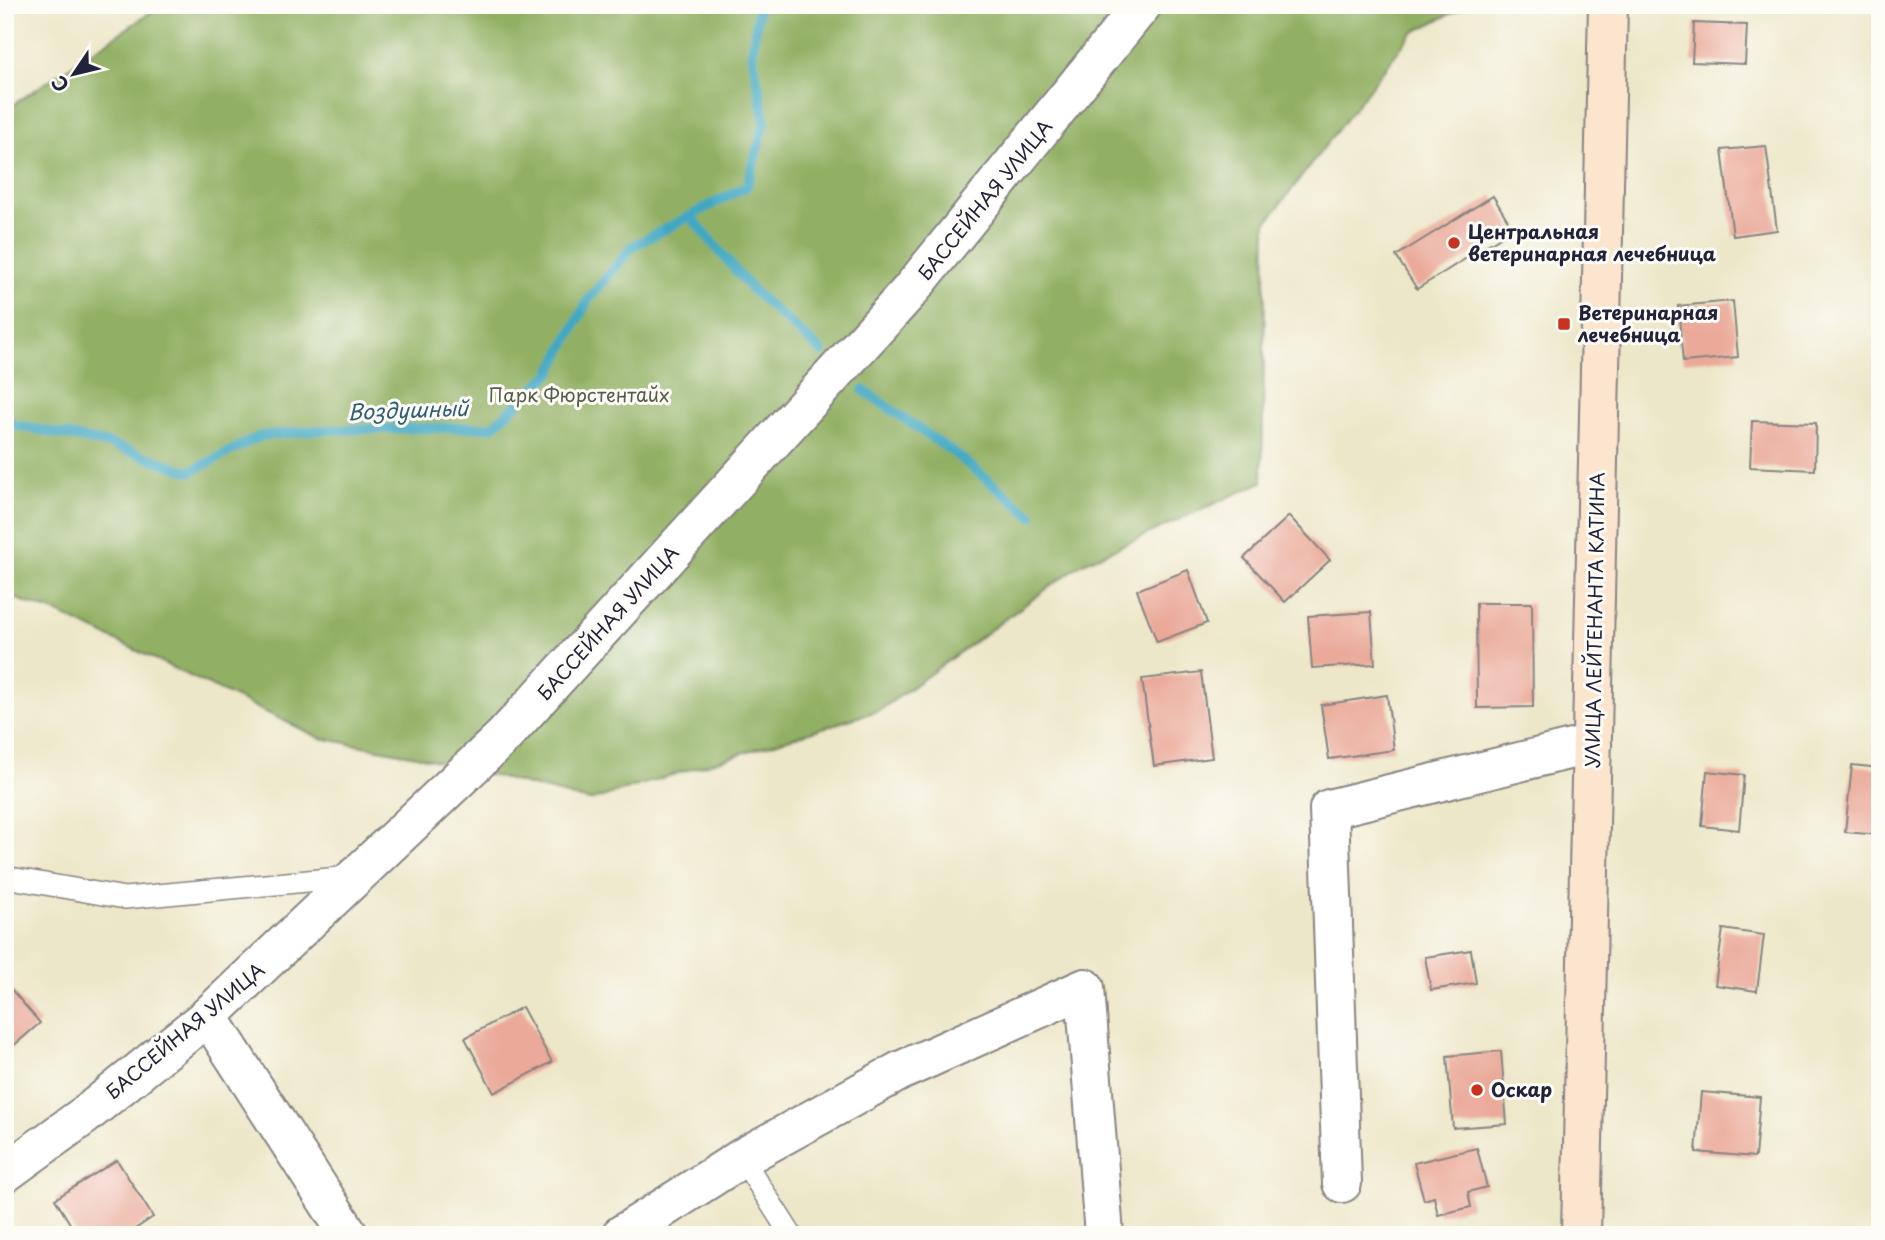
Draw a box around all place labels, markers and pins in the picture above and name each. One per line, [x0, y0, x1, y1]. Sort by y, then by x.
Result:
place label: Центральная ветеринарная лечебница [1468, 217, 1716, 267]
marker: Центральная ветеринарная лечебница [1446, 235, 1462, 251]
place label: Ветеринарная лечебница [1577, 298, 1718, 348]
marker: Ветеринарная лечебница [1556, 316, 1572, 332]
place label: Оскар [1491, 1075, 1552, 1103]
marker: Оскар [1469, 1082, 1485, 1098]

